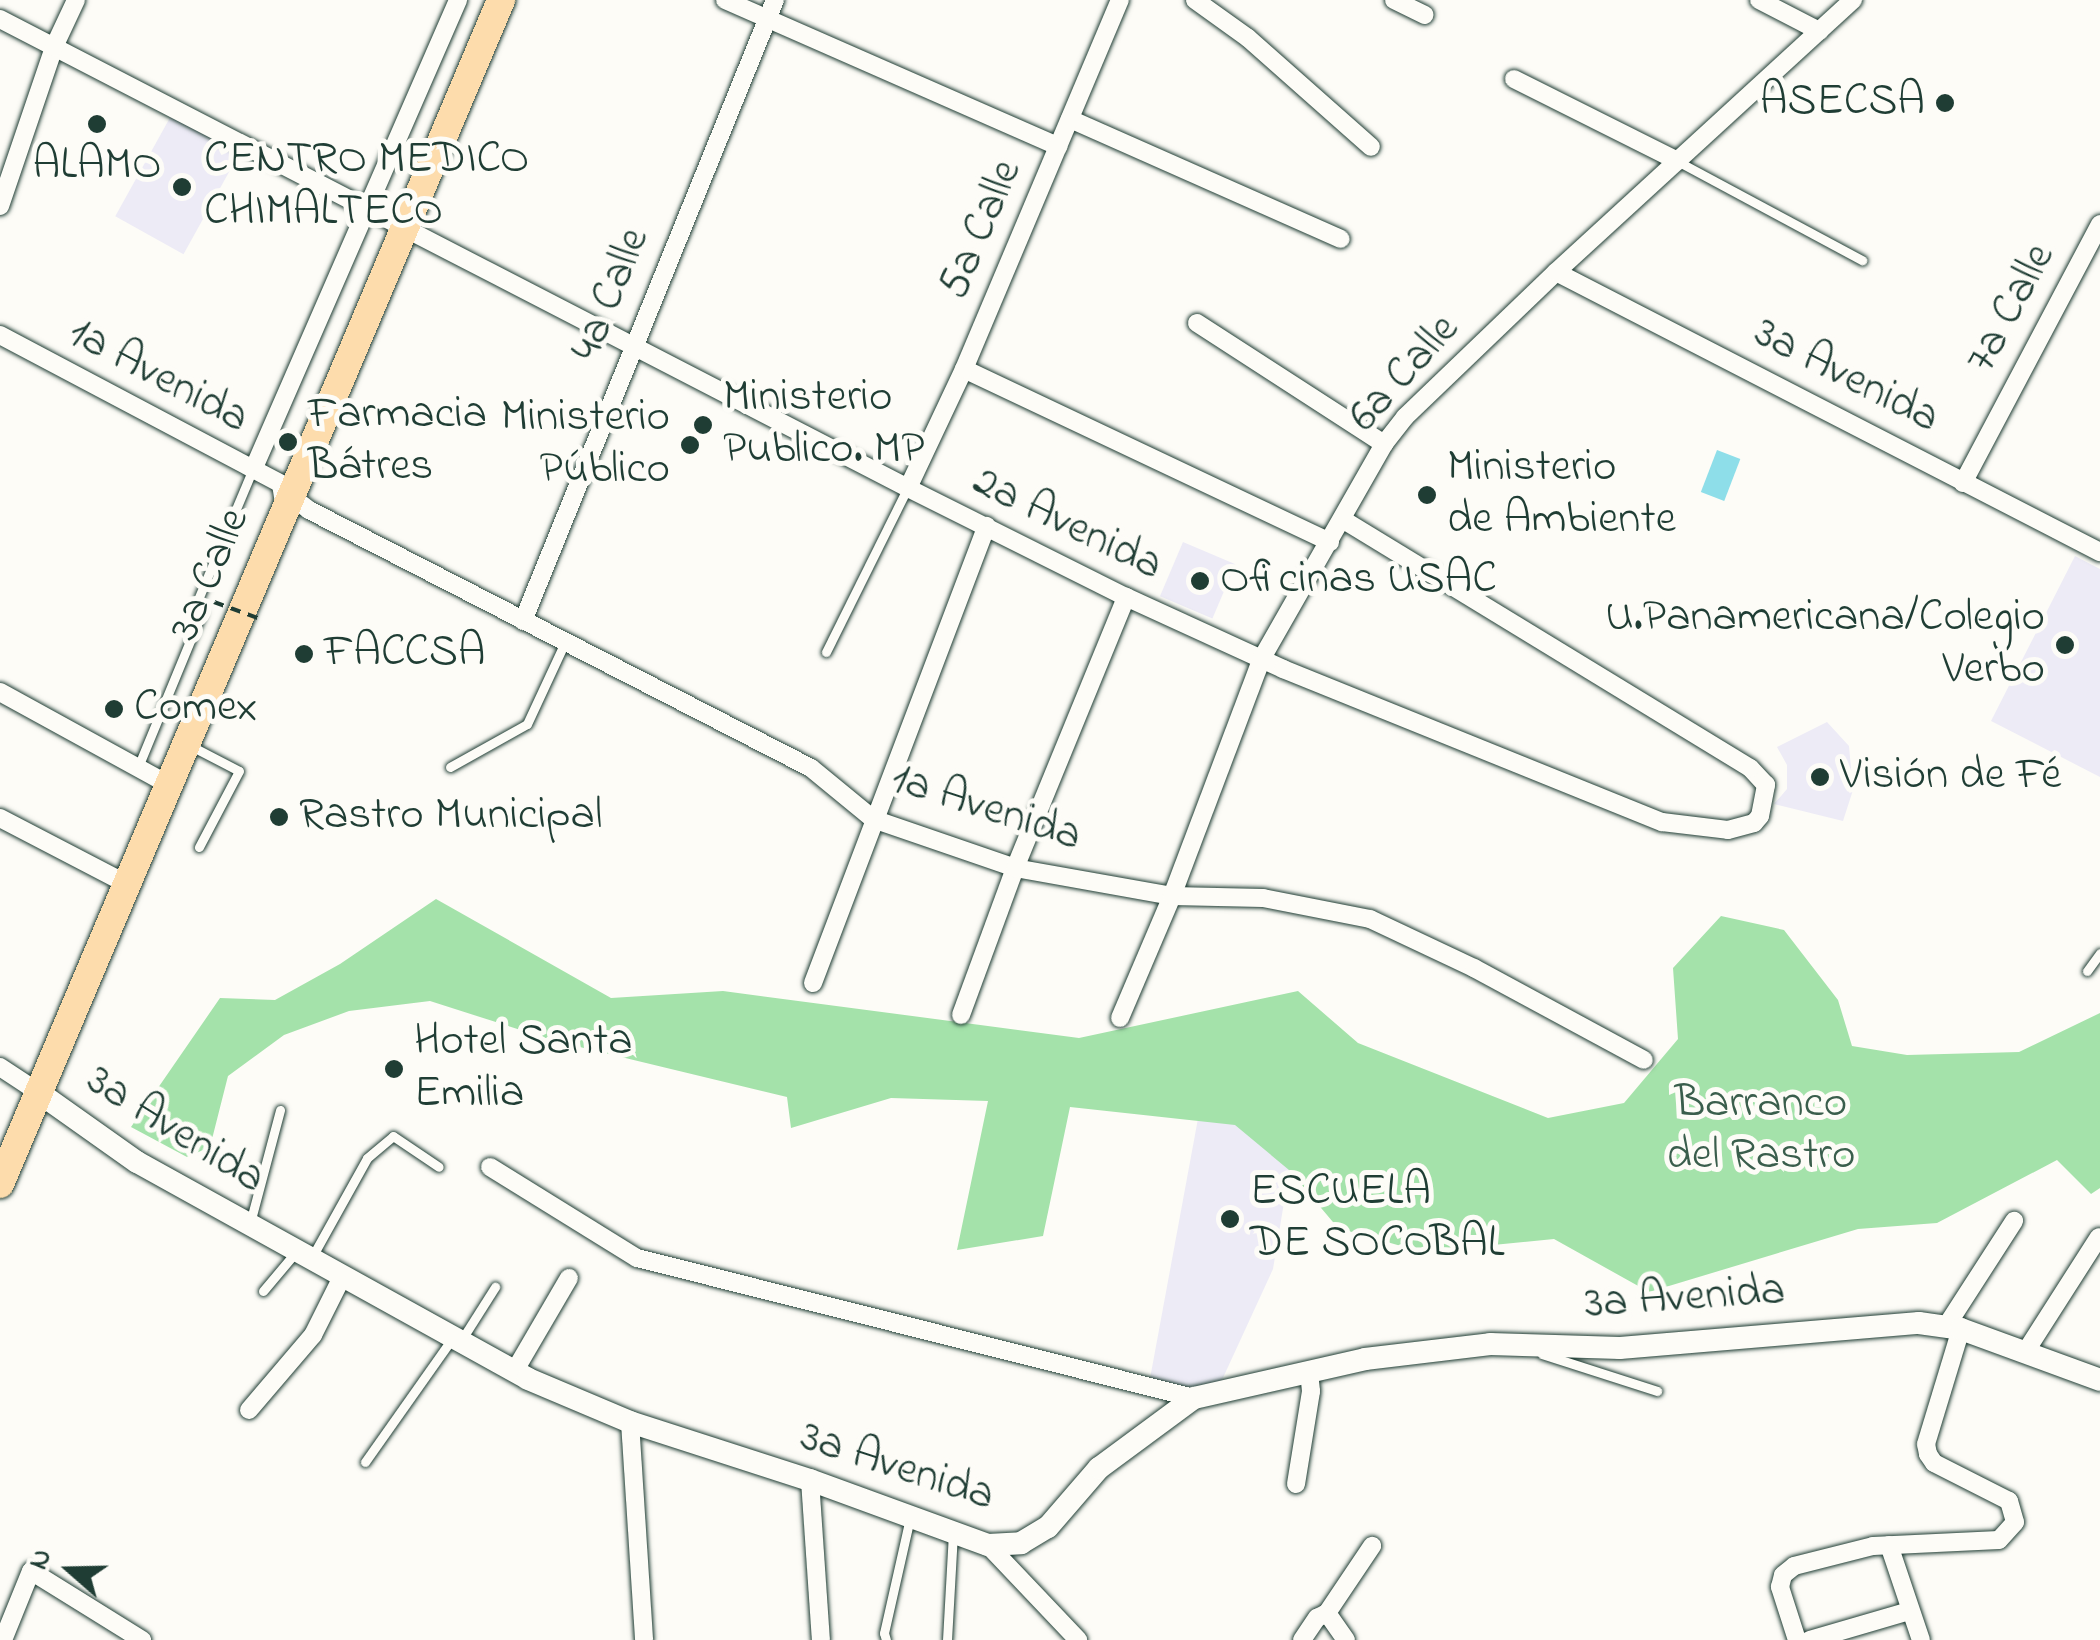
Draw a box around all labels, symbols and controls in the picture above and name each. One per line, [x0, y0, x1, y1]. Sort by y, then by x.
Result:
place label: ASECSA [1760, 76, 1925, 130]
marker: ASECSA [1934, 92, 1956, 114]
marker: ALAMO [86, 113, 108, 135]
place label: CENTRO MEDICO CHIMALTECO [204, 134, 529, 240]
place label: ALAMO [33, 140, 161, 194]
street label: 5a Calle [929, 152, 1035, 308]
marker: CENTRO MEDICO CHIMALTECO [169, 174, 195, 200]
street label: 4a Calle [561, 221, 663, 369]
street label: 7a Calle [1956, 235, 2068, 383]
street label: 6a Calle [1338, 304, 1472, 444]
street label: 1a Avenida [59, 307, 257, 447]
street label: 3a Avenida [1744, 307, 1948, 447]
place label: Ministerio Publico. MP [723, 372, 925, 478]
place label: Farmacia Bátres [308, 389, 487, 495]
place label: Ministerio Público [501, 392, 670, 498]
marker: Ministerio Publico. MP [692, 414, 714, 436]
marker: Farmacia Bátres [277, 431, 299, 453]
marker: Ministerio Público [679, 434, 701, 456]
place label: Ministerio de Ambiente [1447, 442, 1676, 548]
street label: 2a Avenida [963, 456, 1171, 594]
marker: Ministerio de Ambiente [1416, 484, 1438, 506]
street label: 3a Calle [159, 501, 263, 649]
place label: Oficinas USAC [1220, 554, 1497, 608]
marker: Oficinas USAC [1189, 570, 1211, 592]
place label: U.Panamericana/Colegio Verbo [1605, 592, 2045, 698]
place label: FACCSA [324, 627, 486, 681]
marker: U.Panamericana/Colegio Verbo [2054, 634, 2076, 656]
marker: FACCSA [293, 643, 315, 665]
place label: Comex [134, 682, 257, 736]
marker: Comex [103, 698, 125, 720]
place label: Visión de Fé [1840, 750, 2061, 804]
street label: 1a Avenida [884, 753, 1088, 865]
marker: Visión de Fé [1809, 766, 1831, 788]
place label: Rastro Municipal [299, 790, 602, 844]
marker: Rastro Municipal [268, 806, 290, 828]
place label: Hotel Santa Emilia [414, 1016, 632, 1122]
street label: 3a Avenida [76, 1055, 274, 1207]
marker: Hotel Santa Emilia [383, 1058, 405, 1080]
park label: Barranco del Rastro [1667, 1078, 1855, 1184]
place label: ESCUELA DE SOCOBAL [1250, 1166, 1504, 1272]
marker: ESCUELA DE SOCOBAL [1219, 1208, 1241, 1230]
street label: 3a Avenida [1583, 1265, 1787, 1333]
street label: 3a Avenida [793, 1411, 1001, 1525]
north arrow [20, 1520, 120, 1620]
text: N [19, 1544, 64, 1575]

